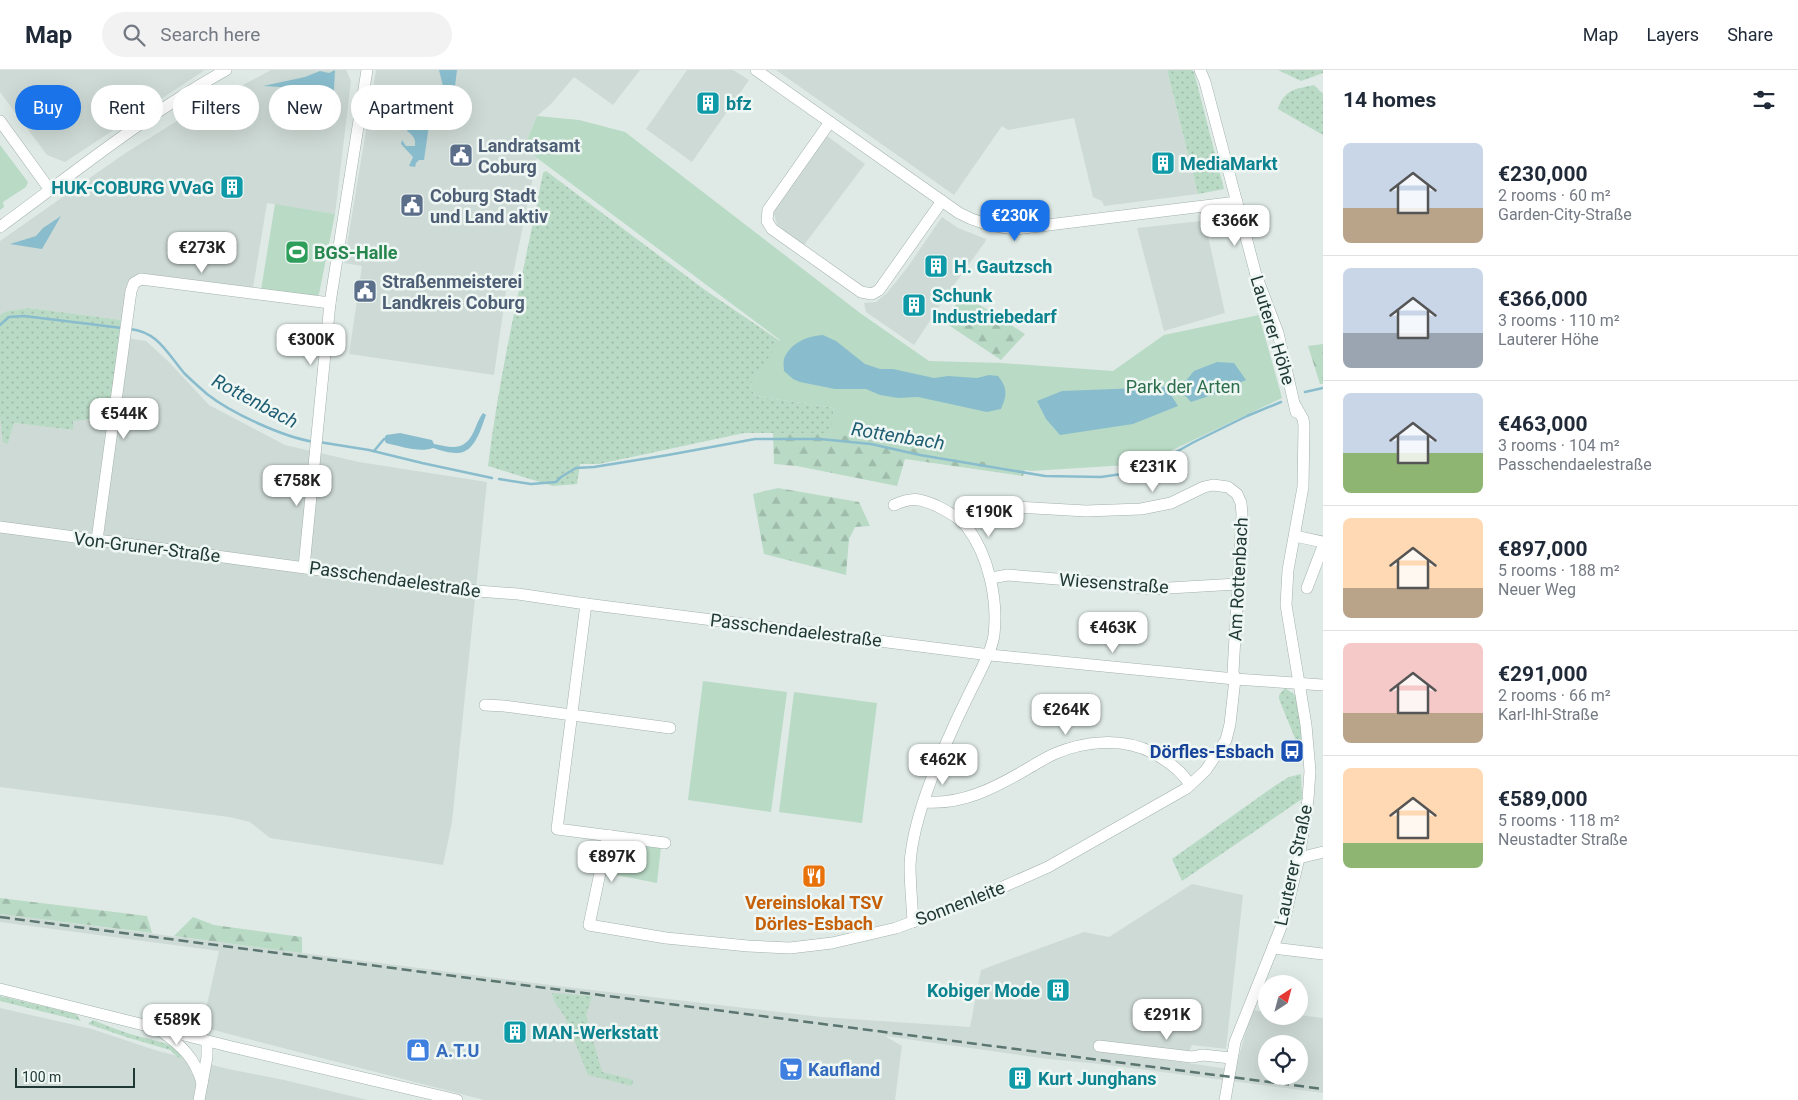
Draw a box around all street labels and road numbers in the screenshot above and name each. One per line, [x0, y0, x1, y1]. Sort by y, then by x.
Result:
street label: Lauterer Höhe [1246, 273, 1300, 387]
street label: Am Rottenbach [1224, 517, 1252, 641]
street label: Von-Gruner-Straße [73, 528, 221, 566]
street label: Passchendaelestraße [308, 557, 482, 601]
street label: Wiesenstraße [1059, 569, 1169, 597]
street label: Passchendaelestraße [709, 609, 883, 651]
street label: Lauterer Straße [1270, 803, 1316, 927]
street label: Sonnenleite [912, 876, 1008, 930]

